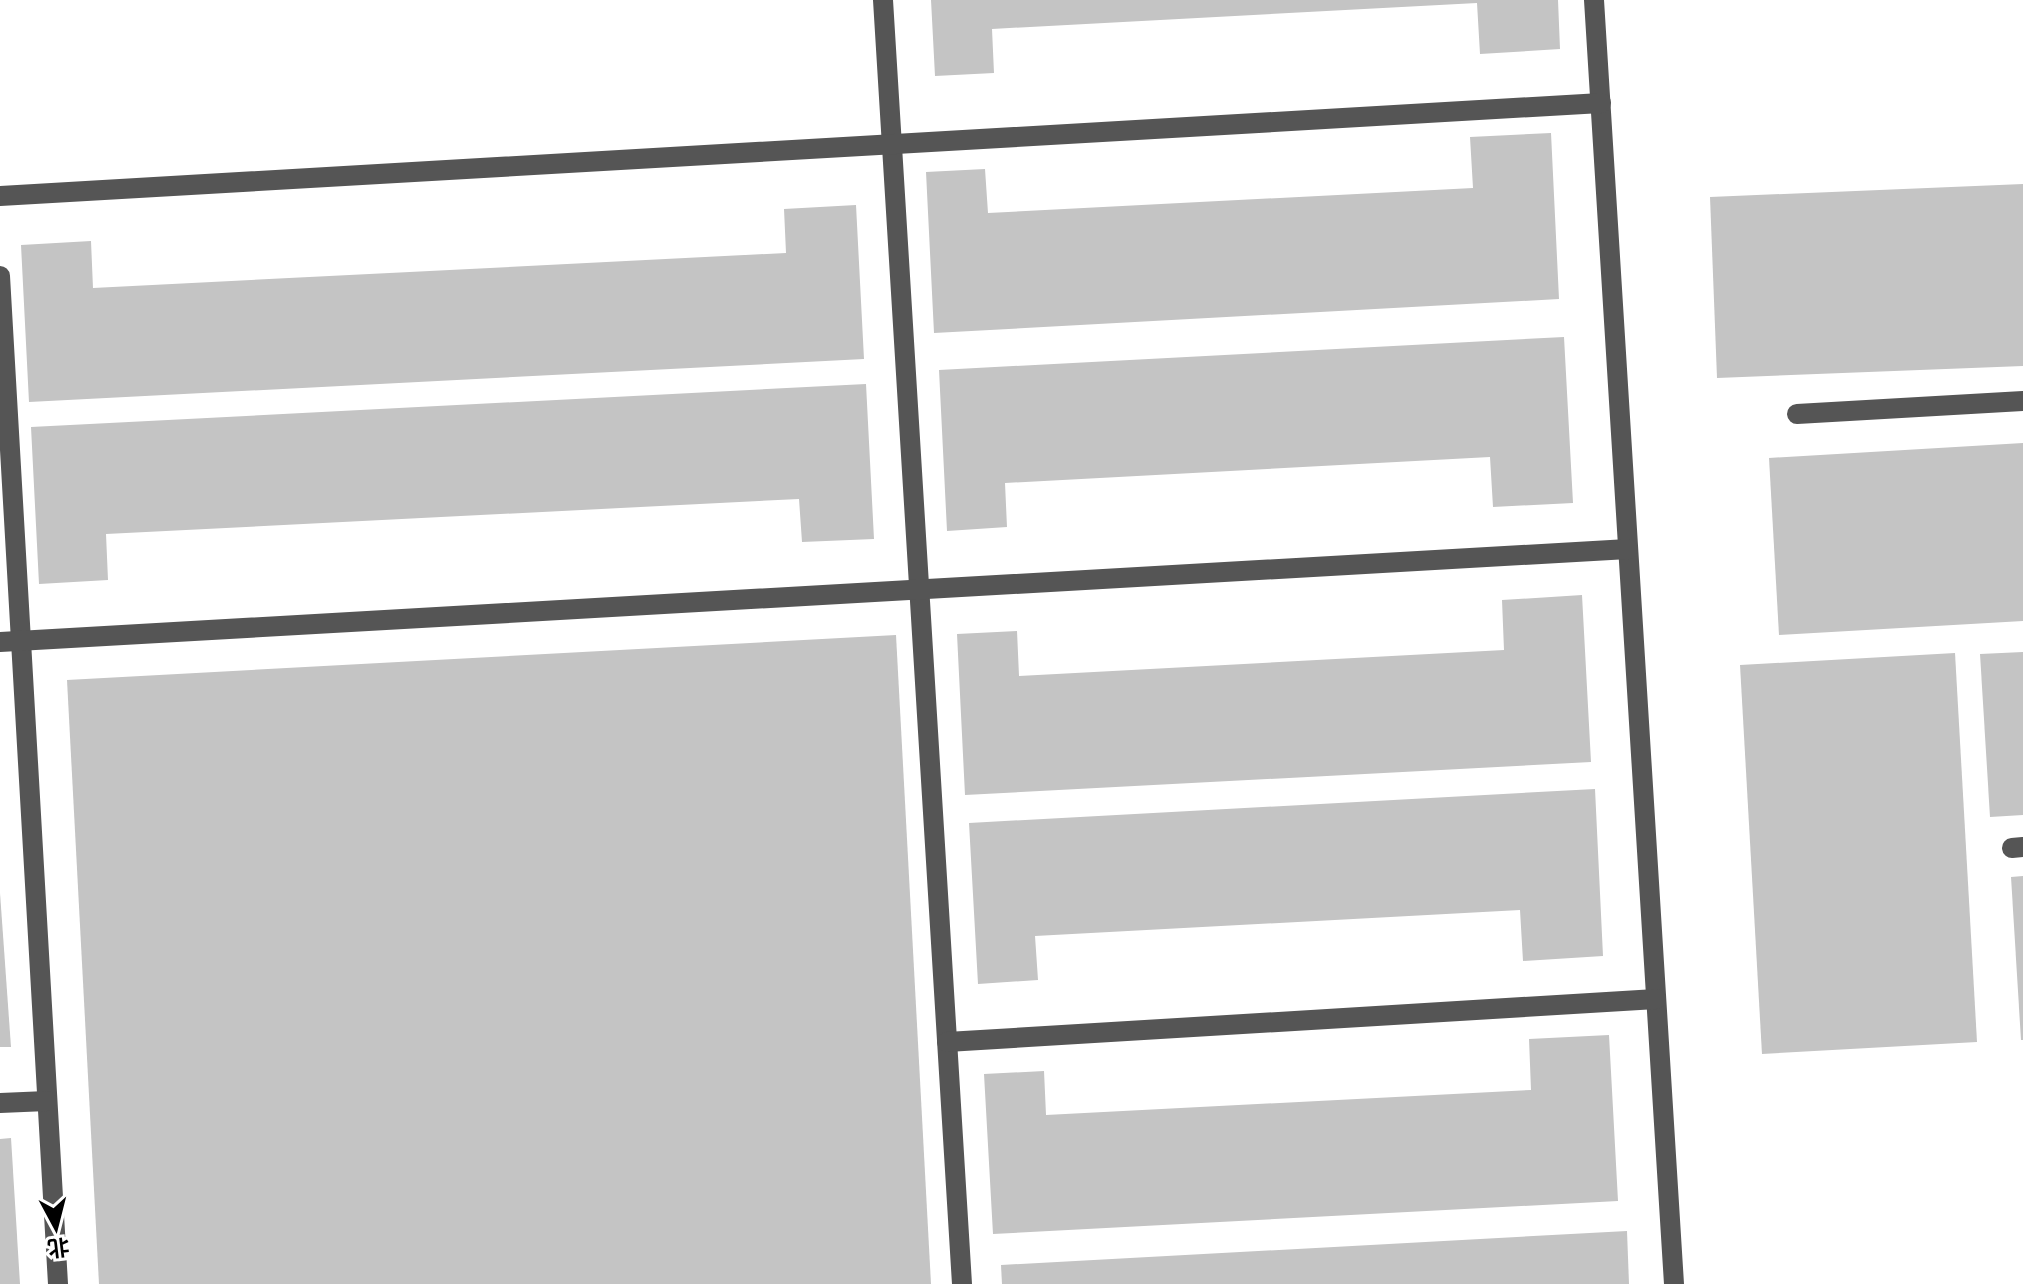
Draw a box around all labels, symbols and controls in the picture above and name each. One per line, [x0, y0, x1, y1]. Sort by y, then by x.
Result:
north arrow [16, 1188, 96, 1268]
text: 北 [46, 1234, 71, 1262]

